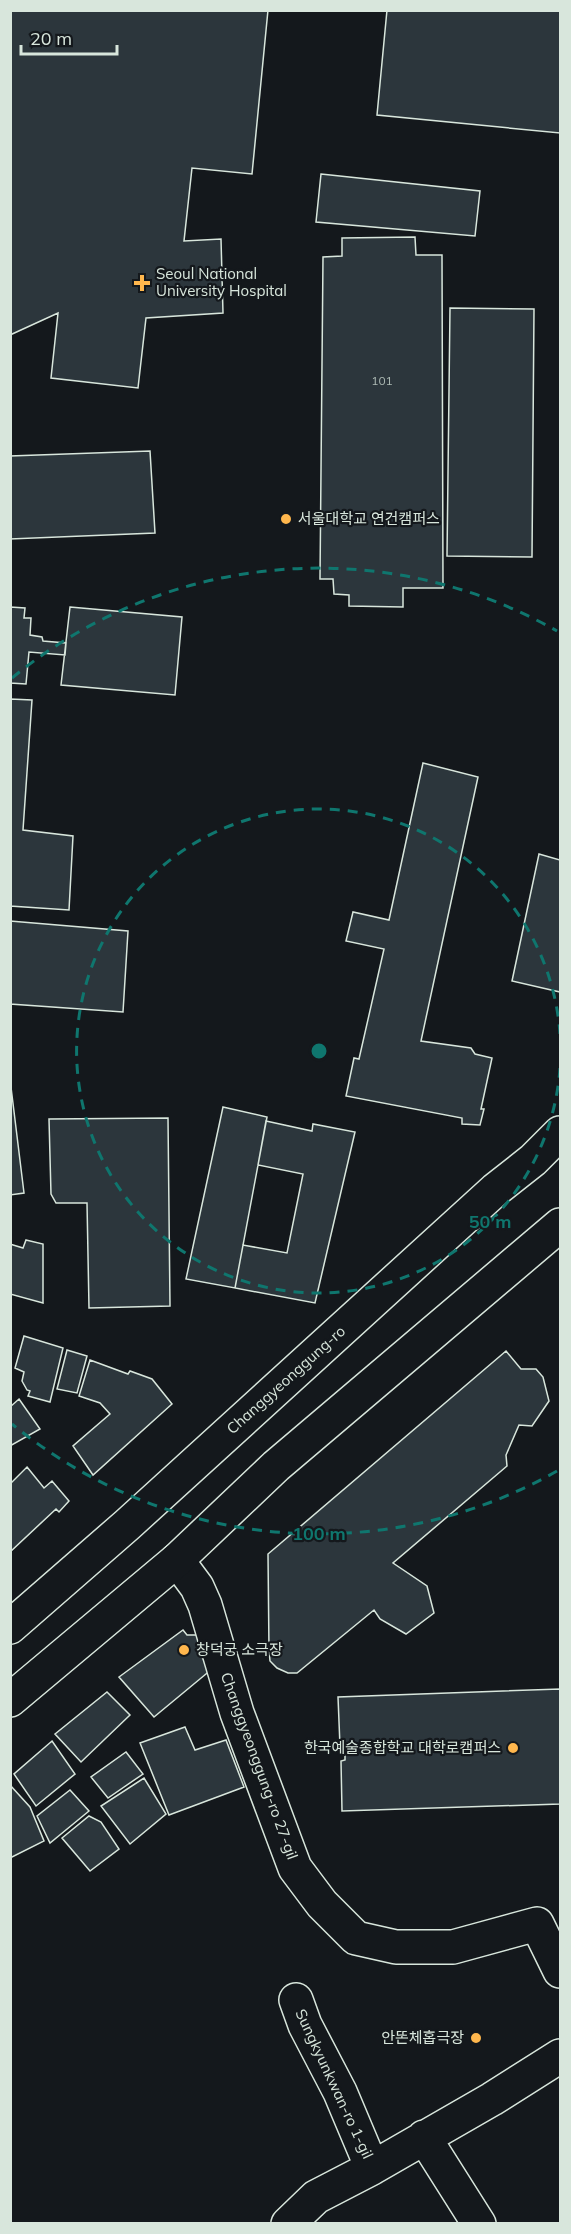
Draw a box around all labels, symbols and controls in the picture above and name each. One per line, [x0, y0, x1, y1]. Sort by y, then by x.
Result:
scale bar [21, 18, 117, 56]
text: 20 m [30, 27, 72, 50]
place label: Seoul National University Hospital [156, 264, 287, 300]
marker: Seoul National University Hospital [133, 274, 151, 292]
house number: 101 [371, 373, 393, 388]
place label: 서울대학교 연건캠퍼스 [298, 509, 440, 528]
marker: 서울대학교 연건캠퍼스 [279, 512, 293, 526]
centre of rings [309, 1041, 329, 1061]
text: 50 m [469, 1210, 511, 1233]
street label: Changgyeonggung-ro [222, 1321, 349, 1438]
text: 100 m [292, 1522, 346, 1545]
place label: 창덕궁 소극장 [196, 1640, 283, 1659]
marker: 창덕궁 소극장 [177, 1643, 191, 1657]
street label: Changgyeonggung-ro 27-gil [217, 1670, 302, 1862]
place label: 한국예술종합학교 대학로캠퍼스 [304, 1738, 501, 1757]
marker: 한국예술종합학교 대학로캠퍼스 [506, 1741, 520, 1755]
street label: Sungkyunkwan-ro 1-gil [291, 2006, 377, 2162]
place label: 안똔체홉극장 [381, 2028, 464, 2047]
marker: 안똔체홉극장 [469, 2031, 483, 2045]

